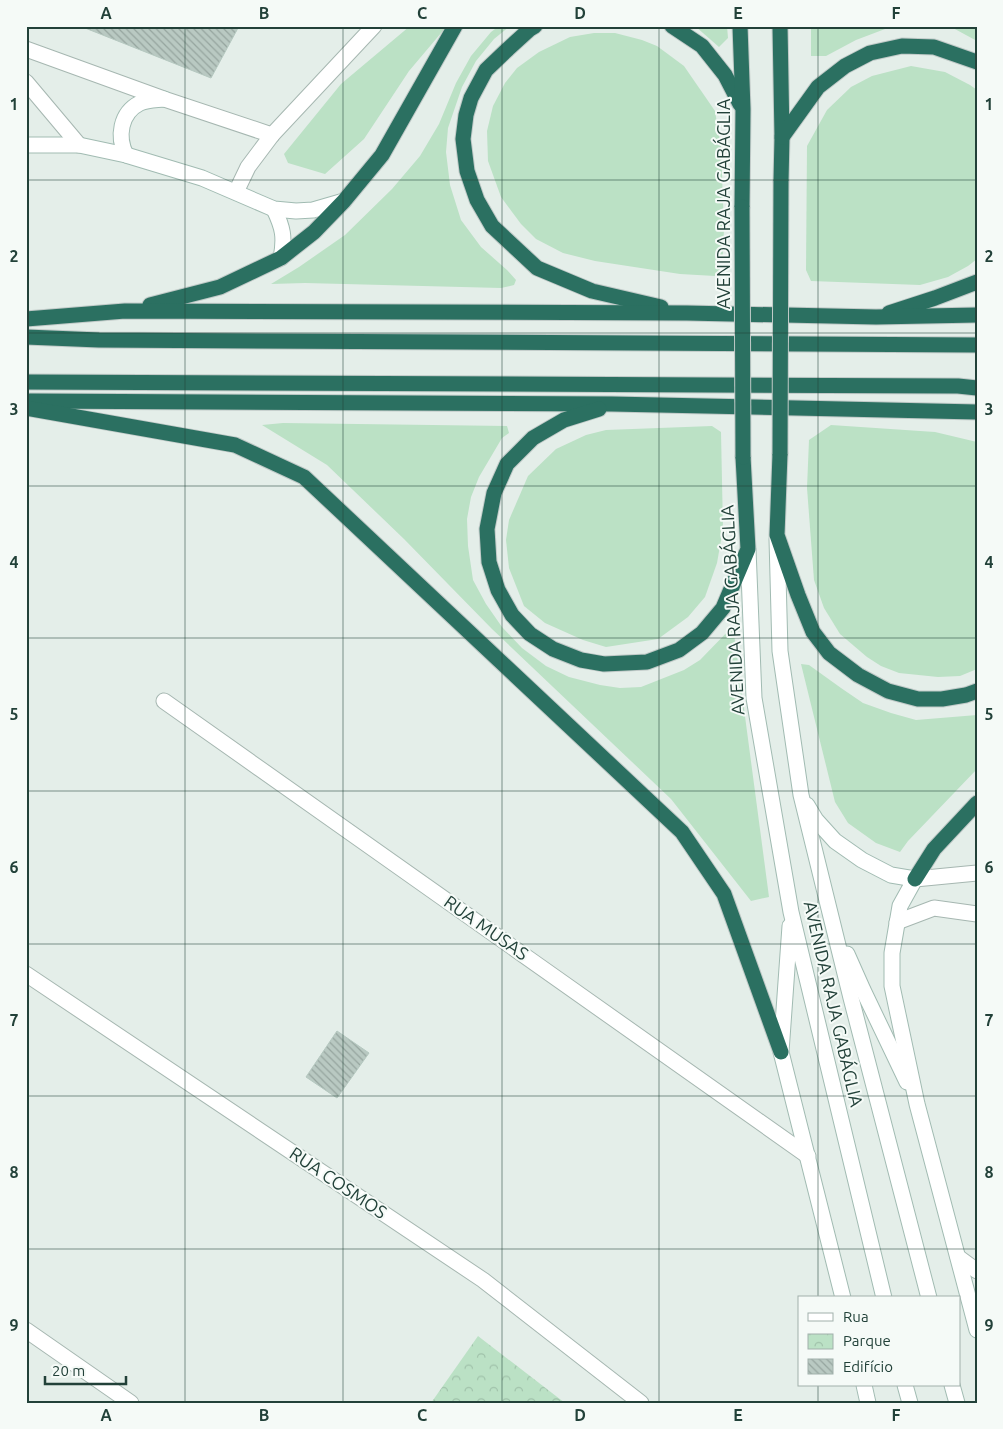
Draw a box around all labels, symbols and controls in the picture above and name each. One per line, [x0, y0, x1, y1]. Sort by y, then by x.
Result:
text: A [100, 4, 112, 22]
text: B [259, 4, 269, 22]
text: C [417, 4, 427, 22]
text: D [574, 4, 586, 22]
text: E [733, 4, 743, 22]
text: F [892, 4, 901, 22]
text: 1 [9, 95, 19, 113]
text: 1 [984, 95, 994, 113]
street label: AVENIDA RAJA GABÁGLIA [712, 98, 733, 309]
text: 2 [9, 247, 19, 265]
text: 2 [984, 247, 994, 265]
text: 3 [9, 400, 19, 418]
text: 3 [984, 400, 994, 418]
street label: AVENIDA RAJA GABÁGLIA [715, 504, 748, 716]
text: 4 [9, 553, 19, 571]
text: 4 [984, 553, 994, 571]
text: 5 [9, 705, 19, 723]
text: 5 [984, 705, 994, 723]
text: 6 [9, 858, 19, 876]
text: 6 [984, 858, 994, 876]
street label: RUA MUSAS [441, 891, 532, 964]
street label: AVENIDA RAJA GABÁGLIA [801, 899, 868, 1109]
text: 7 [9, 1011, 19, 1029]
text: 7 [984, 1011, 994, 1029]
street label: RUA COSMOS [286, 1142, 391, 1222]
text: 8 [9, 1163, 19, 1181]
text: 8 [984, 1163, 994, 1181]
legend [798, 1296, 960, 1386]
text: Rua [843, 1308, 869, 1325]
text: 9 [9, 1316, 19, 1334]
text: 9 [984, 1316, 994, 1334]
text: Parque [843, 1332, 891, 1349]
scale bar [45, 1354, 126, 1386]
text: Edifício [843, 1358, 893, 1375]
text: 20 m [52, 1362, 85, 1379]
text: A [100, 1406, 112, 1424]
text: B [259, 1406, 269, 1424]
text: C [417, 1406, 427, 1424]
text: D [574, 1406, 586, 1424]
text: E [733, 1406, 743, 1424]
text: F [892, 1406, 901, 1424]

